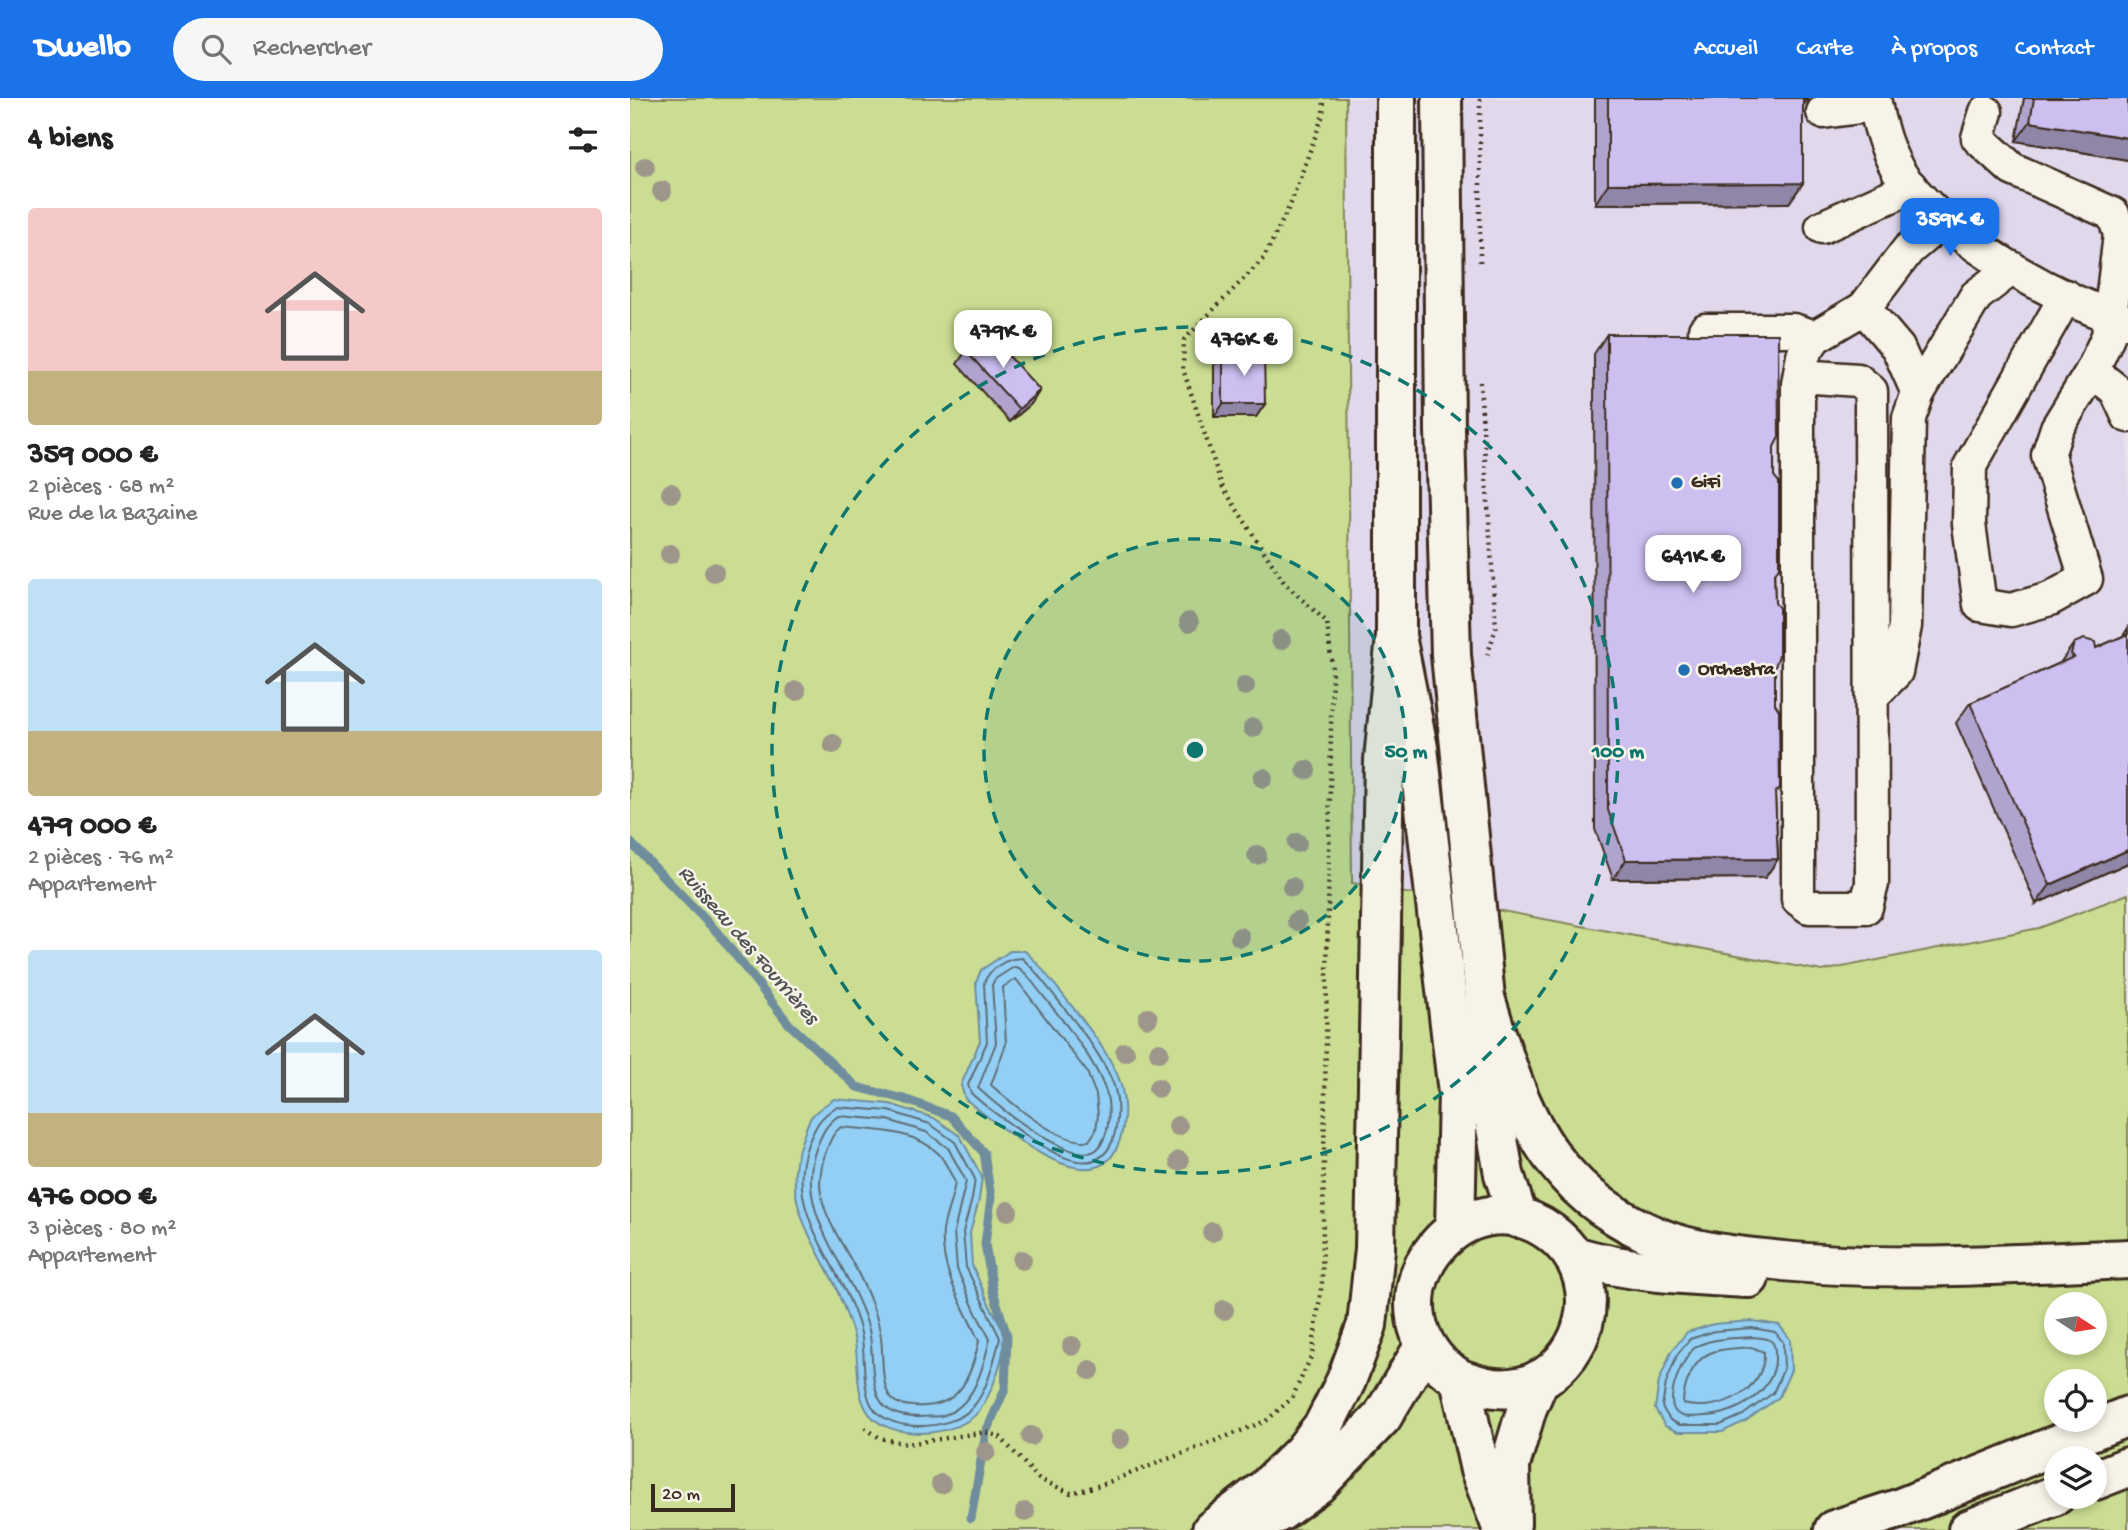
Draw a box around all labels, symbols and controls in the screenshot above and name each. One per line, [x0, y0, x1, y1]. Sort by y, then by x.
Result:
search box [173, 18, 663, 81]
text: Dwello [35, 30, 131, 68]
icon: search [197, 30, 235, 68]
text: Rechercher [253, 34, 371, 65]
text: Accueil [1694, 35, 1758, 64]
text: Carte [1796, 35, 1853, 64]
text: À propos [1891, 35, 1977, 64]
text: Contact [2015, 35, 2093, 64]
icon: filters [564, 121, 602, 159]
text: 4 biens [28, 123, 112, 158]
pin: 359K € [1893, 198, 2007, 258]
text: 359K € [1916, 207, 1984, 234]
icon: home [252, 253, 378, 379]
pin: 479K € [946, 310, 1060, 370]
pin: 476K € [1187, 318, 1301, 378]
text: 479K € [970, 319, 1036, 346]
text: 476K € [1211, 327, 1277, 354]
text: 359 000 € [28, 439, 158, 474]
place label: GiFi [1691, 472, 1721, 495]
text: 2 pièces · 68 m² [28, 474, 174, 501]
marker: GiFi [1669, 475, 1685, 491]
text: Rue de la Bazaine [28, 501, 197, 528]
pin: 641K € [1636, 536, 1750, 595]
text: 641K € [1661, 544, 1725, 571]
icon: home [252, 624, 378, 750]
place label: Orchestra [1698, 659, 1776, 682]
marker: Orchestra [1676, 662, 1692, 678]
centre of rings [1183, 738, 1207, 762]
text: 50 m [1385, 741, 1428, 766]
text: 100 m [1591, 741, 1644, 766]
text: 479 000 € [28, 810, 156, 845]
text: 2 pièces · 76 m² [28, 845, 174, 872]
water label: Ruisseau des Fourrières [671, 862, 824, 1032]
text: Appartement [28, 872, 155, 899]
icon: home [252, 995, 378, 1121]
text: 476 000 € [28, 1181, 156, 1216]
text: 3 pièces · 80 m² [28, 1216, 176, 1243]
text: Appartement [28, 1243, 155, 1270]
north arrow [2044, 1292, 2107, 1354]
map controls [2044, 1292, 2107, 1509]
button: locate [2044, 1369, 2107, 1432]
button: layers [2044, 1446, 2107, 1509]
scale bar [651, 1481, 735, 1513]
text: 20 m [662, 1484, 700, 1507]

